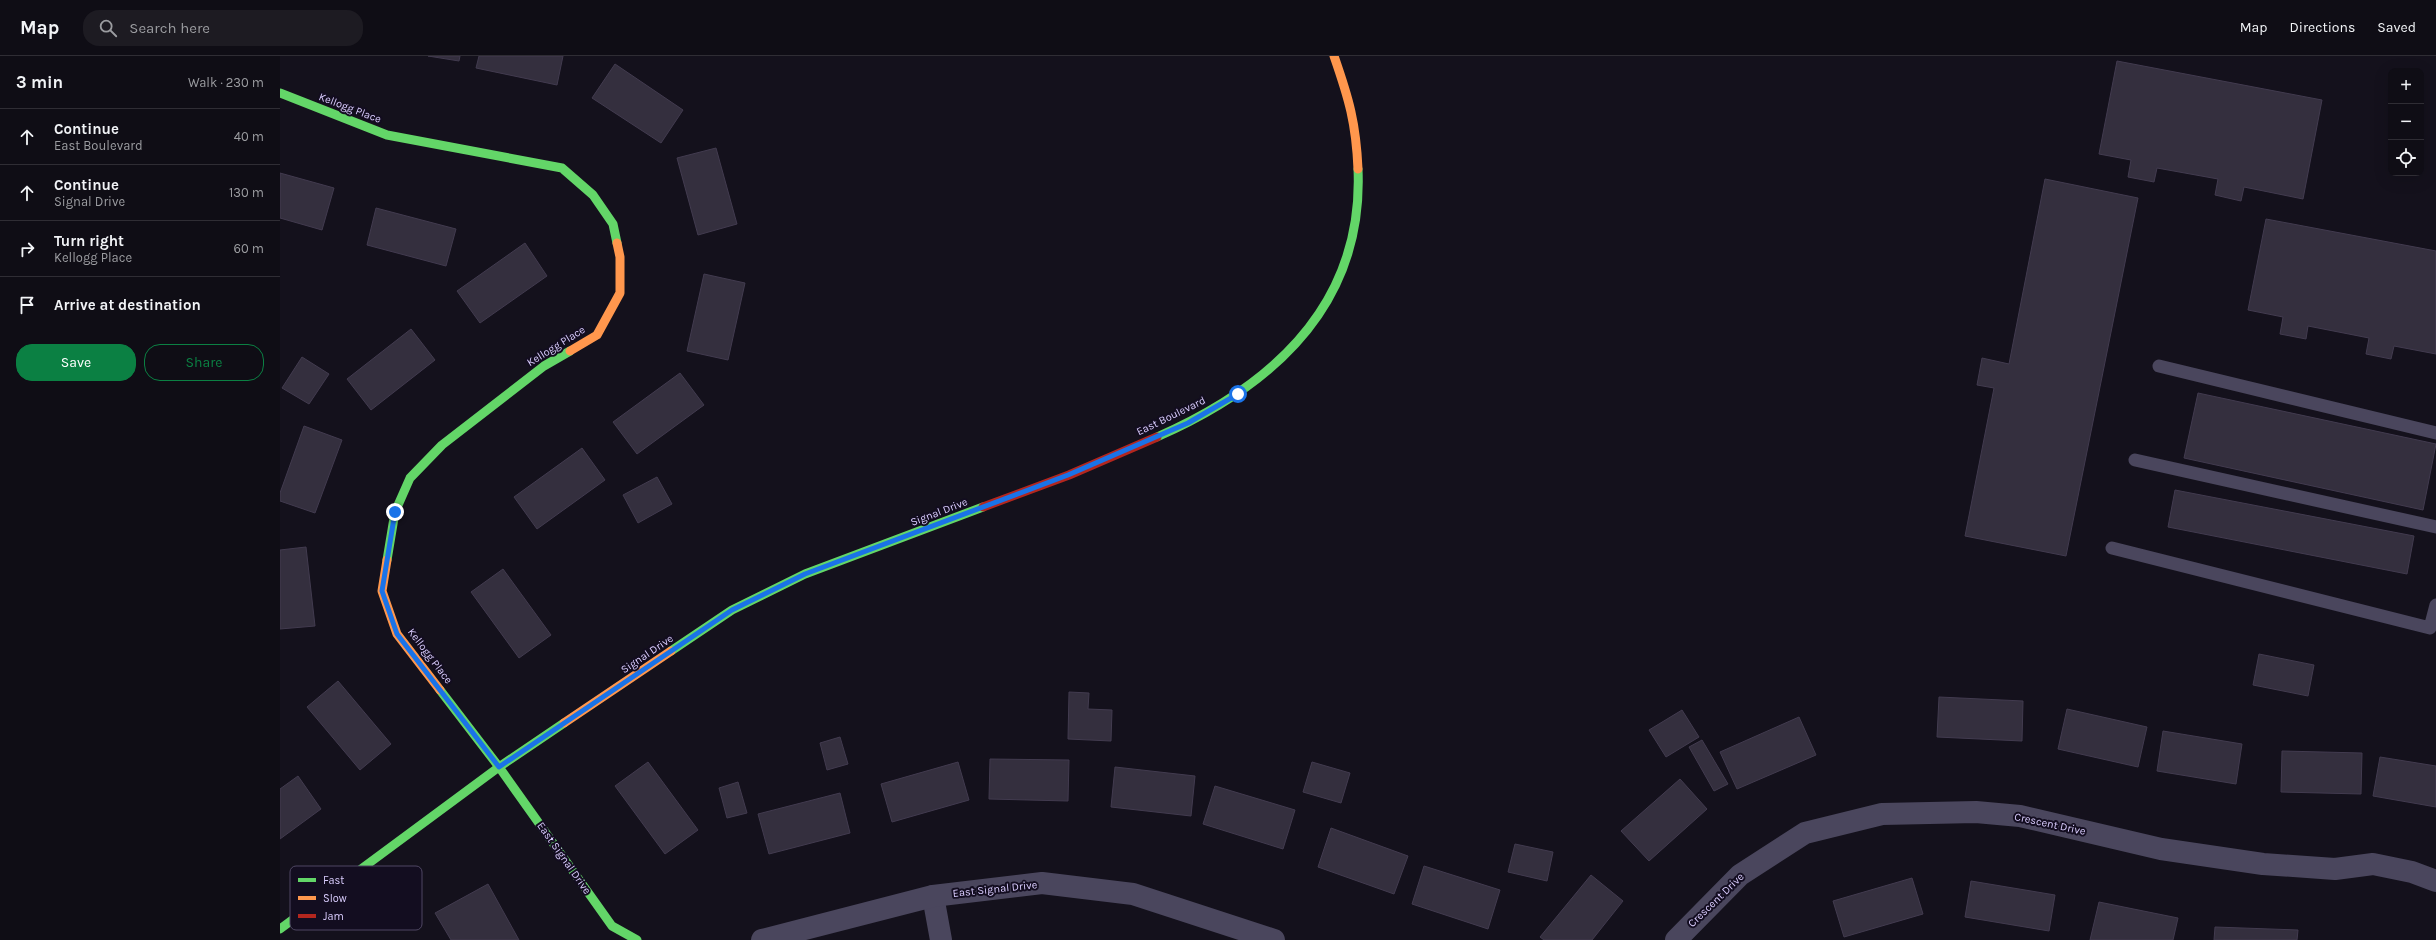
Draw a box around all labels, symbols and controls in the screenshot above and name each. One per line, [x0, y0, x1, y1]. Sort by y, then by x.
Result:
search box [83, 10, 363, 46]
text: Map [20, 17, 59, 39]
icon: search [97, 17, 119, 39]
text: Search here [129, 19, 210, 37]
text: Map [2240, 19, 2268, 36]
text: Directions [2290, 19, 2355, 36]
text: Saved [2377, 19, 2416, 36]
map controls [2388, 68, 2424, 176]
button: + [2388, 68, 2424, 104]
text: 3 min [16, 72, 63, 92]
text: Walk · 230 m [188, 75, 264, 90]
street label: Kellogg Place [317, 90, 383, 126]
button: − [2388, 104, 2424, 140]
text: Continue [54, 120, 119, 138]
icon: ahead [16, 126, 38, 148]
text: 40 m [234, 129, 264, 144]
text: East Boulevard [54, 138, 143, 153]
button: locate [2388, 140, 2424, 176]
text: Continue [54, 176, 119, 194]
icon: ahead [16, 182, 38, 204]
text: 130 m [229, 185, 264, 200]
text: Signal Drive [54, 194, 125, 209]
text: Turn right [54, 232, 124, 250]
icon: right [16, 238, 38, 260]
text: 60 m [234, 241, 264, 256]
text: Kellogg Place [54, 250, 132, 265]
icon: arrive [16, 294, 38, 316]
text: Arrive at destination [54, 296, 201, 314]
street label: Kellogg Place [525, 323, 588, 369]
button: Save [16, 344, 136, 381]
button: Share [144, 344, 264, 381]
route start [1229, 385, 1247, 403]
street label: East Boulevard [1134, 394, 1208, 438]
street label: Signal Drive [909, 495, 970, 529]
route end [386, 503, 404, 521]
street label: Kellogg Place [405, 626, 455, 687]
street label: Signal Drive [618, 632, 676, 676]
street label: Crescent Drive [2013, 810, 2087, 838]
street label: East Signal Drive [534, 819, 594, 897]
legend [290, 866, 422, 930]
street label: Crescent Drive [1685, 870, 1747, 930]
text: Fast [323, 874, 344, 887]
street label: East Signal Drive [952, 878, 1038, 900]
text: Slow [323, 892, 347, 905]
text: Jam [323, 910, 344, 923]

